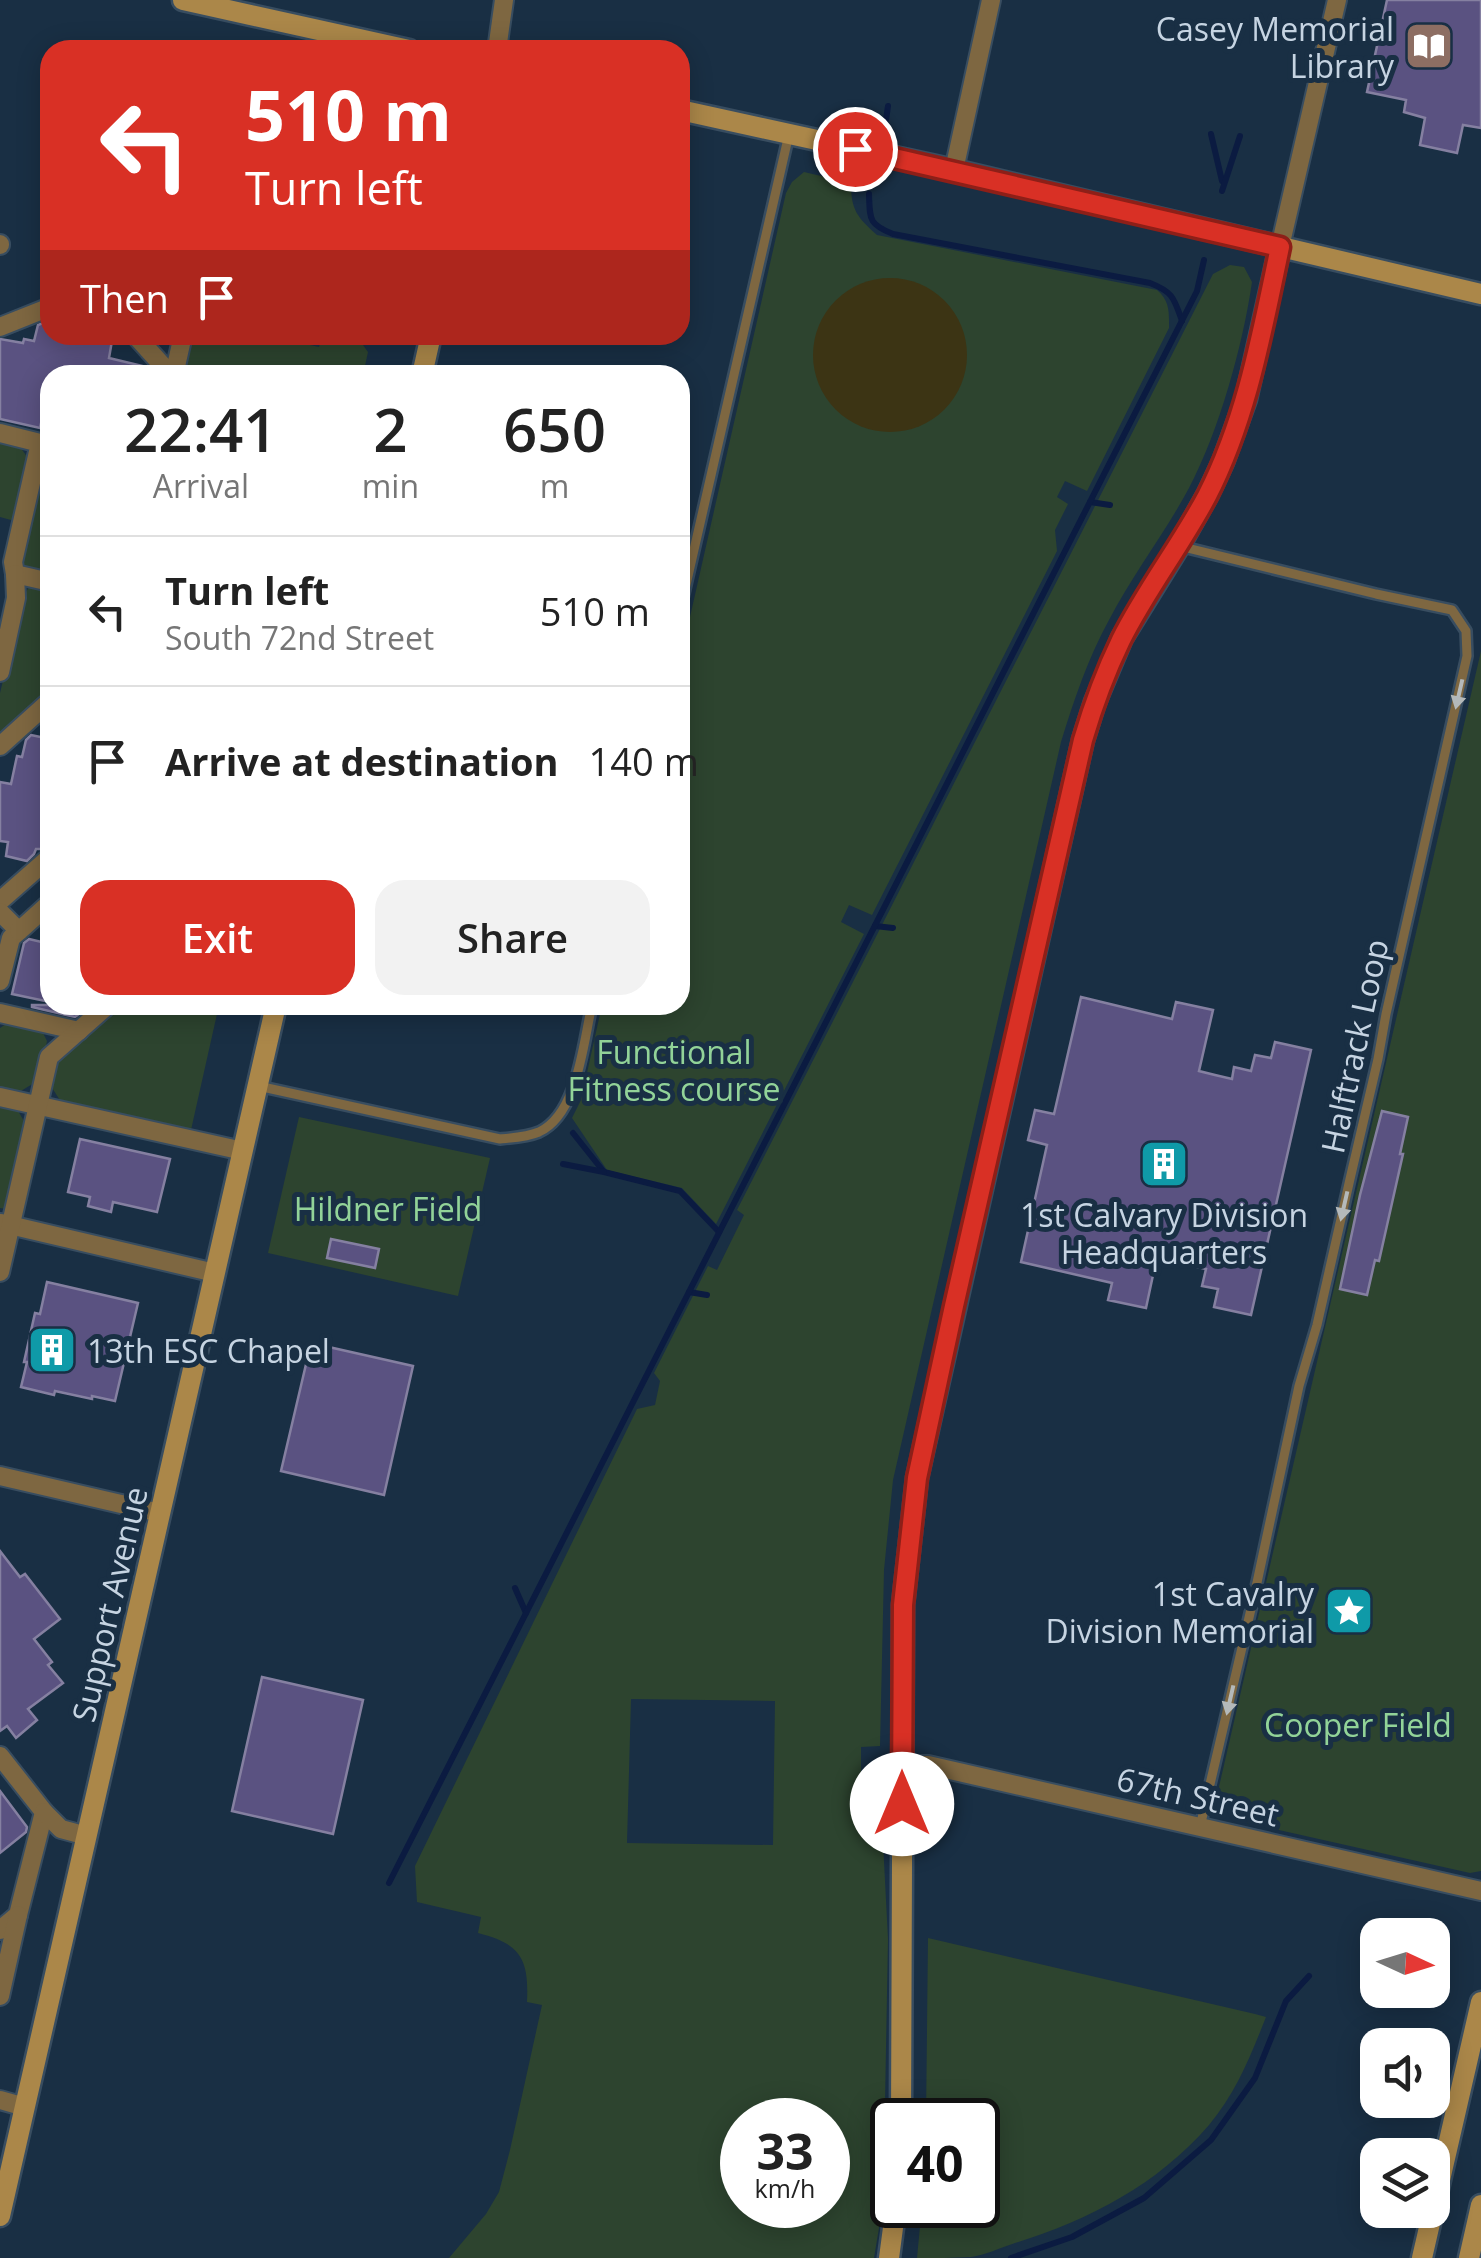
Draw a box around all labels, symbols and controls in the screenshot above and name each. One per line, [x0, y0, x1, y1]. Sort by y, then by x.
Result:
place label: Casey Memorial Library [1156, 7, 1395, 87]
library icon: Casey Memorial Library [1403, 20, 1455, 72]
text: 510 m [245, 66, 452, 162]
icon: left [80, 80, 210, 210]
pin [813, 107, 898, 192]
icon: arrive [828, 122, 883, 177]
text: Turn left [245, 157, 423, 218]
icon: arrive [189, 270, 244, 325]
text: Then [80, 272, 169, 324]
text: 22:41 [124, 388, 278, 470]
text: 2 [373, 388, 408, 470]
text: 650 [503, 388, 606, 470]
text: Arrival [153, 464, 249, 507]
text: min [362, 464, 419, 507]
text: m [540, 464, 569, 507]
text: Turn left [165, 564, 329, 616]
icon: left [80, 584, 135, 639]
text: 510 m [540, 585, 650, 637]
text: South 72nd Street [165, 616, 434, 659]
one-way arrow [1451, 679, 1466, 710]
icon: arrive [80, 734, 135, 789]
text: Arrive at destination [165, 735, 559, 787]
text: 140 m [589, 735, 699, 787]
button: Exit [80, 880, 355, 995]
button: Share [375, 880, 650, 995]
street label: Halftrack Loop [1310, 935, 1398, 1157]
park label: Functional Fitness course [568, 1030, 780, 1110]
building icon: 1st Calvary Division Headquarters [1138, 1138, 1190, 1190]
park label: Hildner Field [294, 1187, 482, 1230]
one-way arrow [1336, 1191, 1351, 1222]
place label: 1st Calvary Division Headquarters [1020, 1193, 1308, 1273]
building icon: 13th ESC Chapel [26, 1324, 78, 1376]
place label: 13th ESC Chapel [87, 1329, 330, 1372]
street label: Support Avenue [61, 1482, 157, 1726]
place label: 1st Cavalry Division Memorial [1045, 1572, 1315, 1652]
place icon: 1st Cavalry Division Memorial [1323, 1585, 1375, 1637]
one-way arrow [1222, 1685, 1237, 1716]
park label: Cooper Field [1264, 1703, 1452, 1746]
position arrow [850, 1752, 954, 1856]
street label: 67th Street [1113, 1756, 1283, 1836]
north arrow [1360, 1918, 1450, 2008]
map controls [1360, 1918, 1450, 2228]
button: sound [1360, 2028, 1450, 2118]
speed limit sign: 40 [870, 2098, 1000, 2228]
text: 33 [756, 2117, 814, 2185]
button: layers [1360, 2138, 1450, 2228]
text: km/h [755, 2171, 815, 2205]

